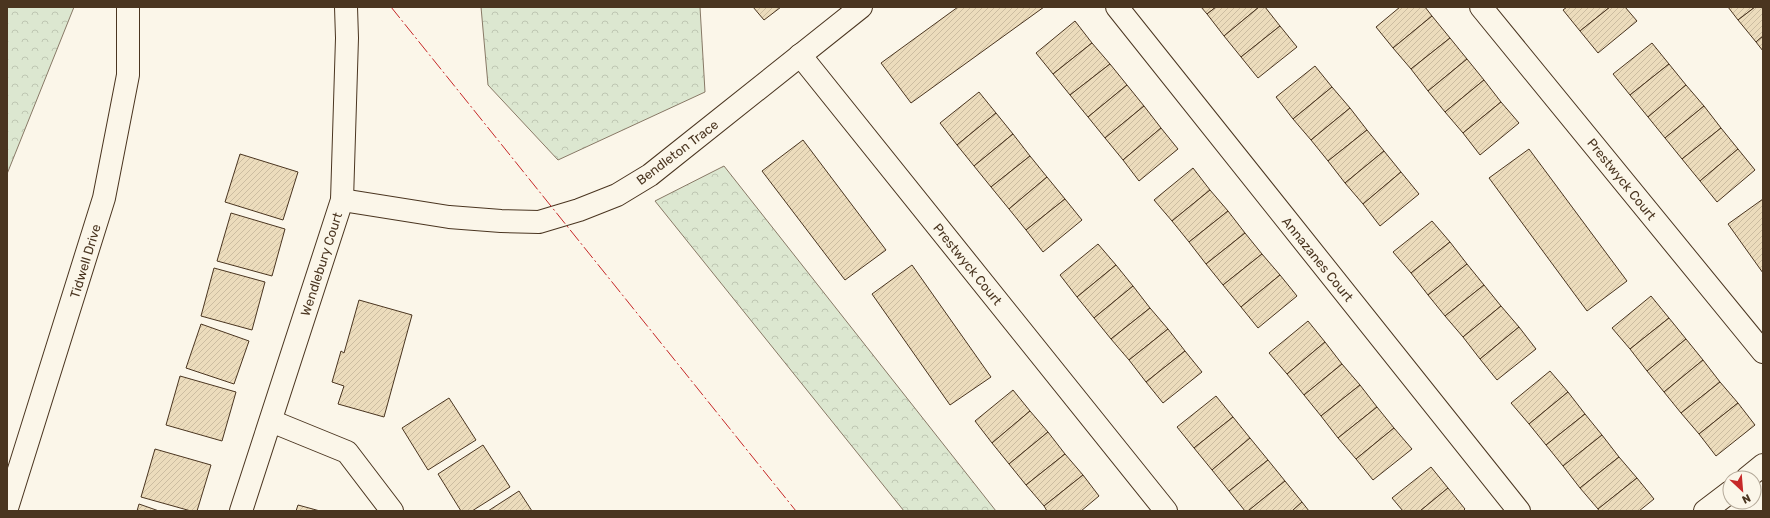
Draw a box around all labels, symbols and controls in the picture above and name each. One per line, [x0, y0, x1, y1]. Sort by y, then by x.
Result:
street label: Bendleton Trace [634, 117, 721, 188]
street label: Prestwyck Court [1584, 136, 1659, 223]
street label: Wendlebury Court [298, 210, 345, 318]
street label: Annazanes Court [1279, 214, 1356, 305]
street label: Prestwyck Court [930, 221, 1005, 308]
street label: Tidwell Drive [67, 222, 104, 300]
north arrow [1722, 470, 1762, 510]
text: N [1740, 491, 1753, 506]

